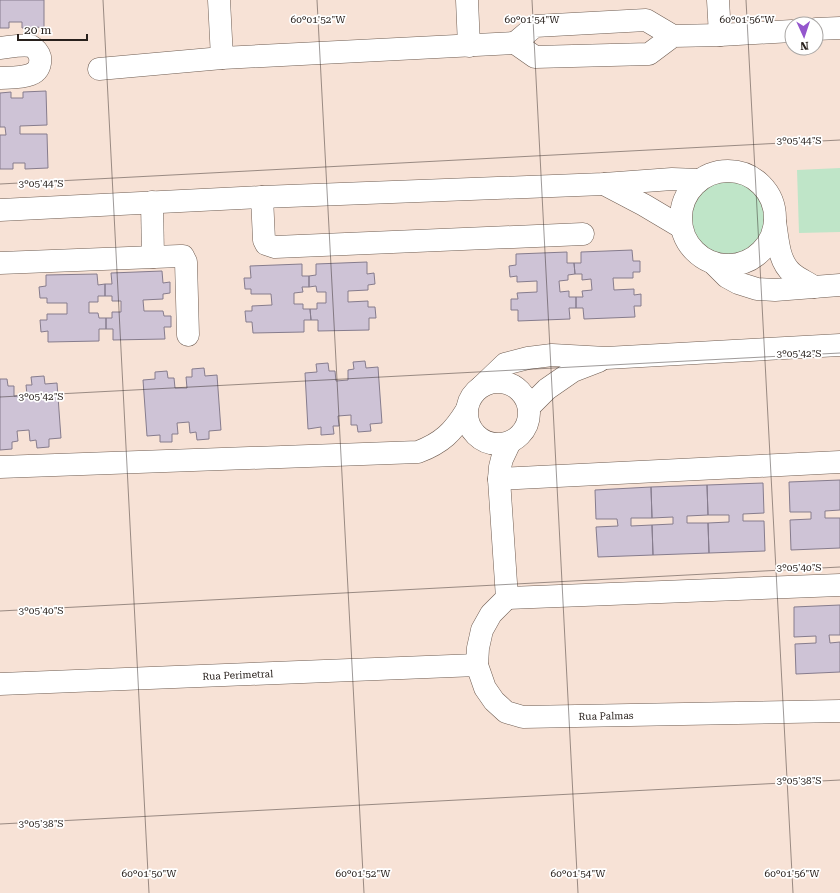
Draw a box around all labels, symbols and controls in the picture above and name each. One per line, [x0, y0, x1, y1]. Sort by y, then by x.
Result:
text: 60°01'52"W [291, 14, 346, 25]
text: 60°01'54"W [505, 14, 560, 25]
text: 60°01'56"W [720, 14, 775, 25]
scale bar [18, 16, 87, 42]
north arrow [784, 16, 824, 56]
text: 20 m [24, 23, 51, 37]
text: N [799, 39, 809, 52]
text: 3°05'44"S [776, 135, 822, 146]
text: 3°05'44"S [18, 178, 64, 189]
text: 3°05'42"S [776, 348, 822, 359]
text: 3°05'42"S [18, 391, 64, 402]
text: 3°05'40"S [776, 562, 822, 573]
text: 3°05'40"S [18, 605, 64, 616]
street label: Rua Perimetral [202, 668, 273, 682]
street label: Rua Palmas [578, 710, 634, 722]
text: 3°05'38"S [776, 775, 822, 786]
text: 3°05'38"S [18, 818, 64, 829]
text: 60°01'50"W [122, 868, 177, 879]
text: 60°01'52"W [336, 868, 391, 879]
text: 60°01'54"W [551, 868, 606, 879]
text: 60°01'56"W [765, 868, 820, 879]

